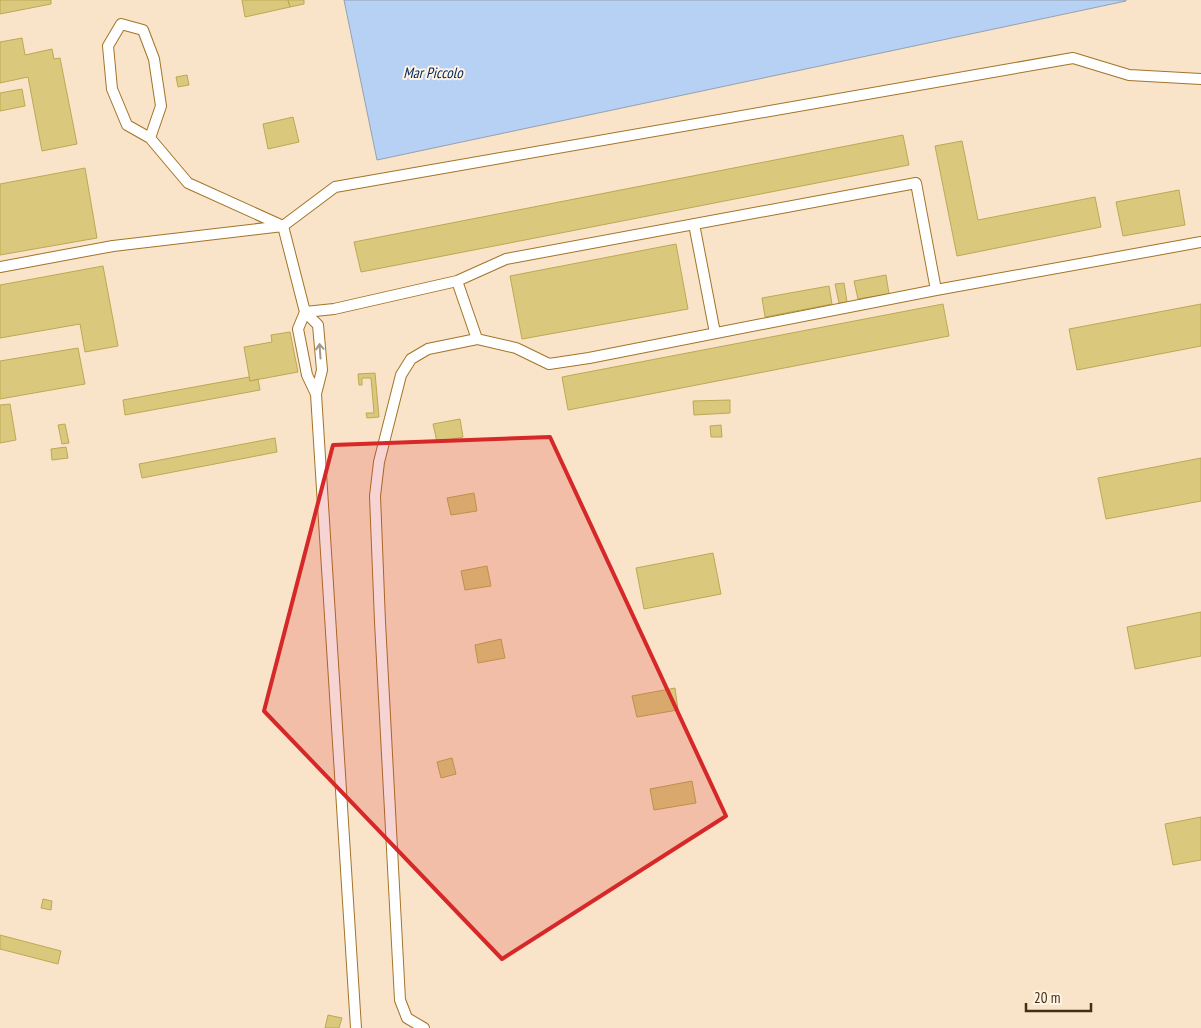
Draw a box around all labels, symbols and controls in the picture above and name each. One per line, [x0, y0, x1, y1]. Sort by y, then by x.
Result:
water label: Mar Piccolo [403, 63, 464, 82]
one-way arrow [316, 343, 325, 359]
scale bar [1026, 980, 1091, 1012]
text: 20 m [1034, 988, 1060, 1007]

